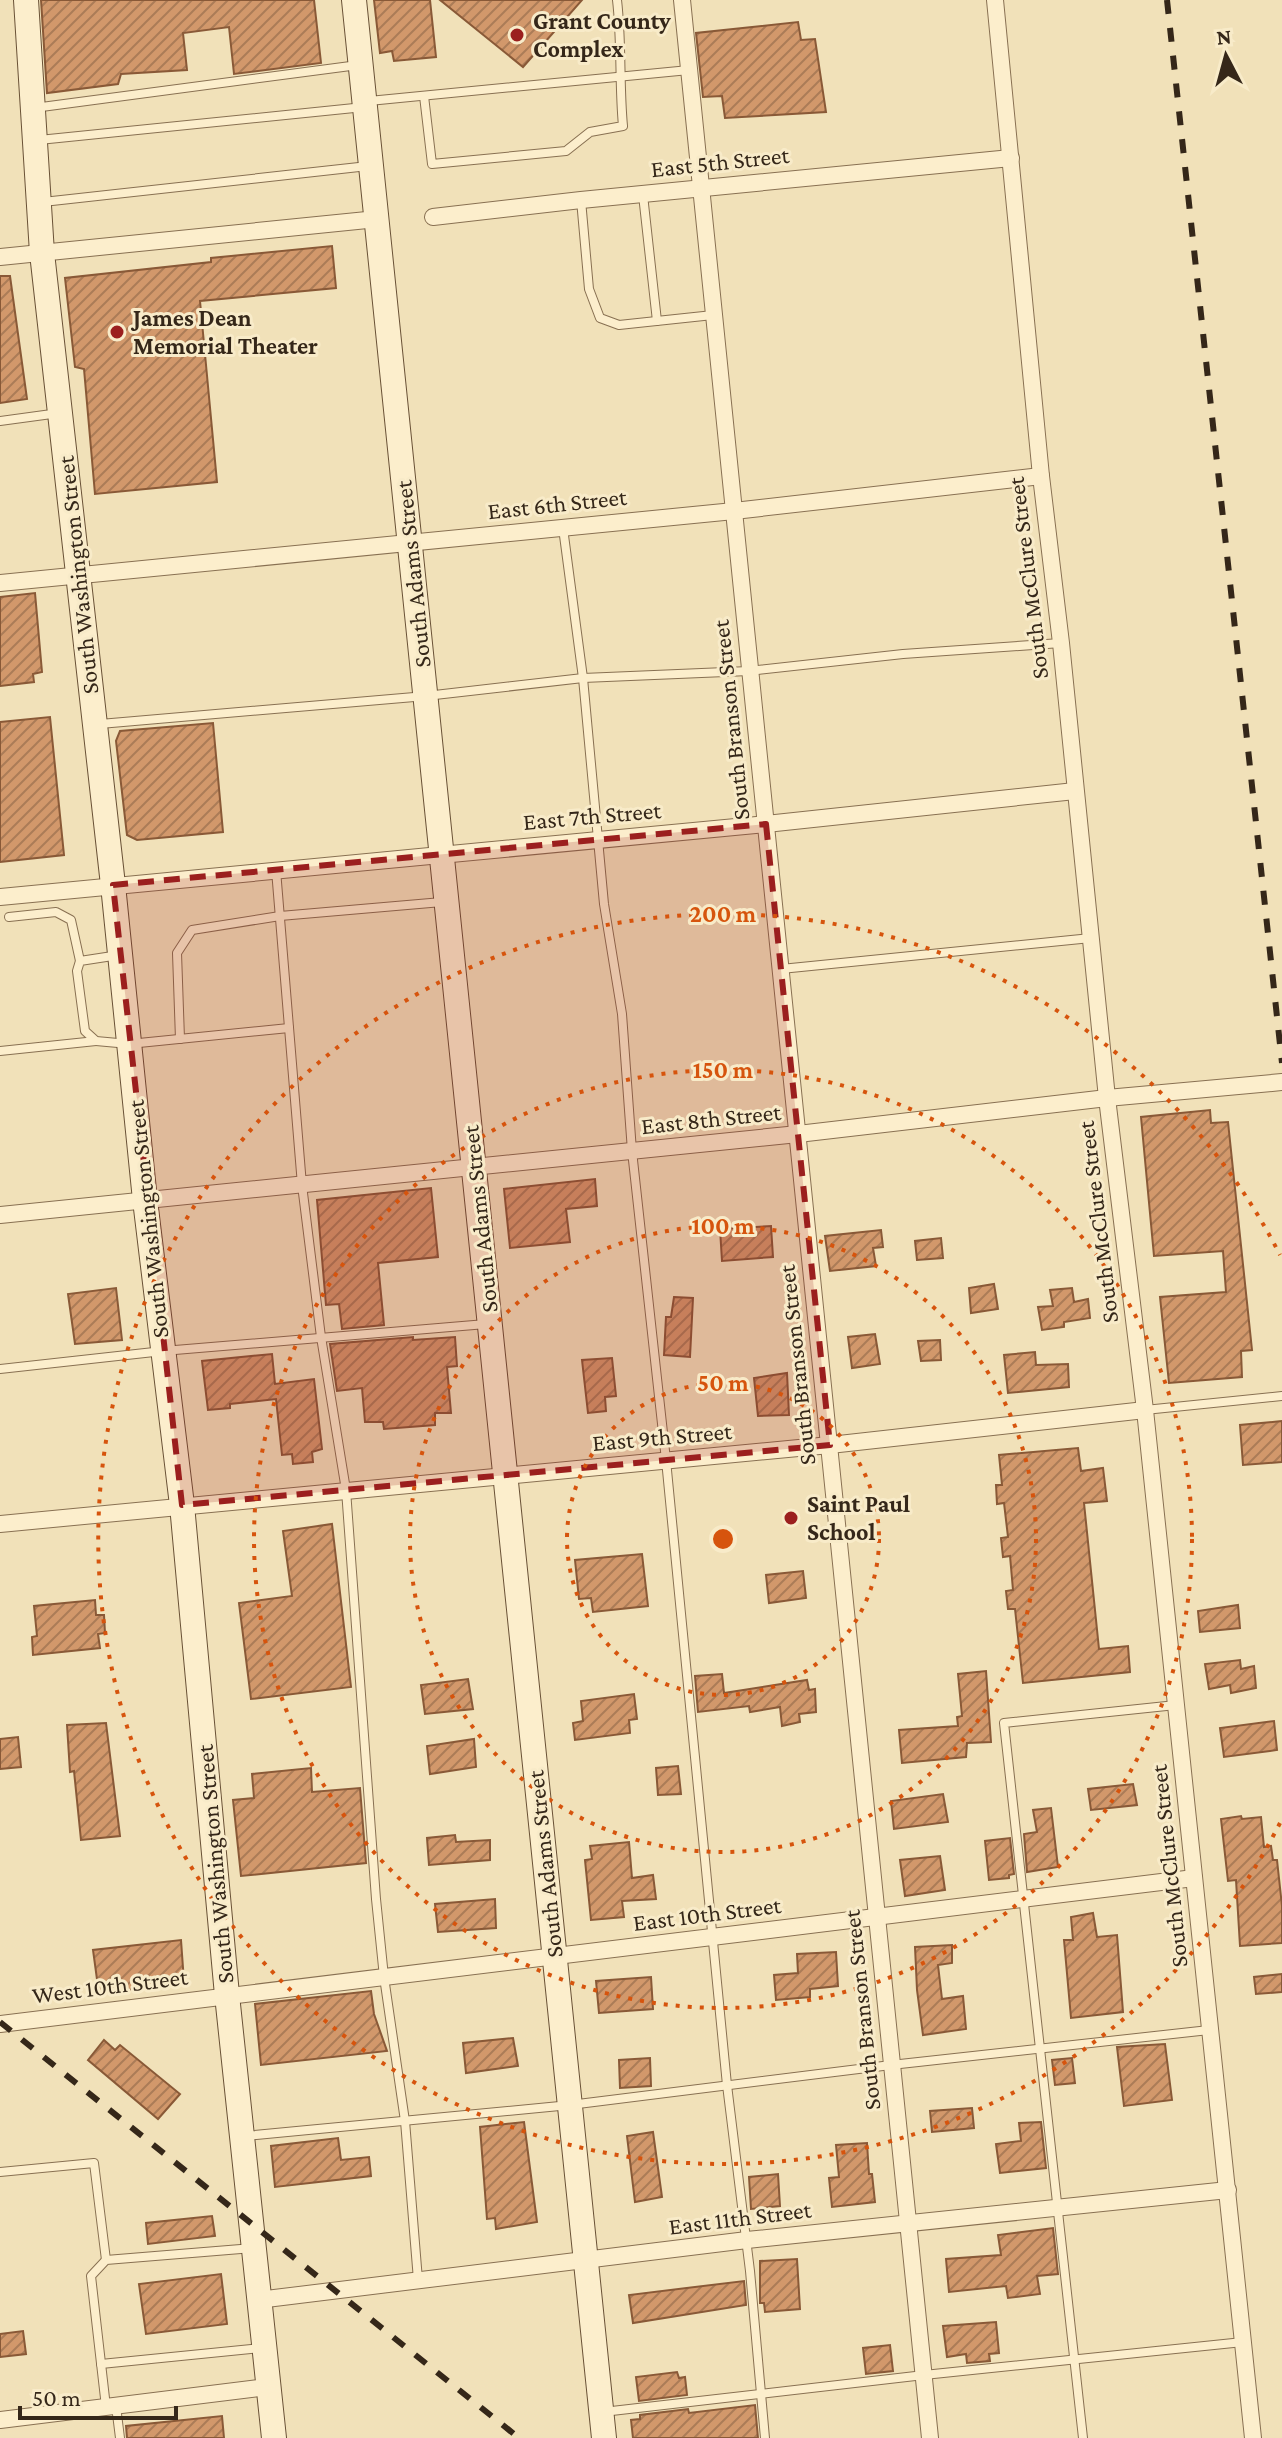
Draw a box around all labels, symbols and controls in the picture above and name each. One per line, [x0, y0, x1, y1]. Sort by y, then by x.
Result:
place label: Grant County Complex [533, 7, 671, 62]
north arrow [1186, 16, 1266, 96]
text: N [1215, 23, 1233, 50]
marker: Grant County Complex [508, 26, 526, 44]
street label: East 5th Street [650, 141, 791, 182]
place label: James Dean Memorial Theater [130, 304, 318, 359]
marker: James Dean Memorial Theater [108, 323, 126, 341]
street label: South Washington Street [51, 453, 103, 696]
street label: South McClure Street [1002, 474, 1053, 681]
street label: South Adams Street [389, 478, 436, 669]
street label: East 6th Street [486, 483, 629, 524]
street label: South Branson Street [706, 617, 754, 822]
street label: East 7th Street [522, 796, 663, 835]
text: 200 m [690, 900, 757, 927]
text: 150 m [693, 1056, 754, 1083]
street label: South Washington Street [121, 1097, 173, 1340]
street label: East 8th Street [640, 1098, 783, 1139]
street label: South McClure Street [1072, 1118, 1123, 1325]
street label: South Adams Street [456, 1123, 503, 1314]
text: 100 m [691, 1212, 755, 1239]
street label: South Branson Street [772, 1262, 820, 1467]
text: 50 m [697, 1369, 749, 1396]
street label: East 9th Street [591, 1417, 734, 1456]
place label: Saint Paul School [807, 1490, 910, 1545]
marker: Saint Paul School [782, 1509, 800, 1527]
centre of rings [709, 1525, 737, 1553]
street label: South Washington Street [191, 1742, 238, 1985]
street label: South McClure Street [1144, 1762, 1193, 1969]
street label: South Adams Street [521, 1768, 568, 1959]
street label: East 10th Street [631, 1891, 784, 1936]
street label: South Branson Street [837, 1907, 885, 2112]
street label: West 10th Street [31, 1962, 190, 2008]
street label: East 11th Street [667, 2195, 814, 2240]
scale bar [20, 2370, 176, 2420]
text: 50 m [32, 2384, 81, 2411]

